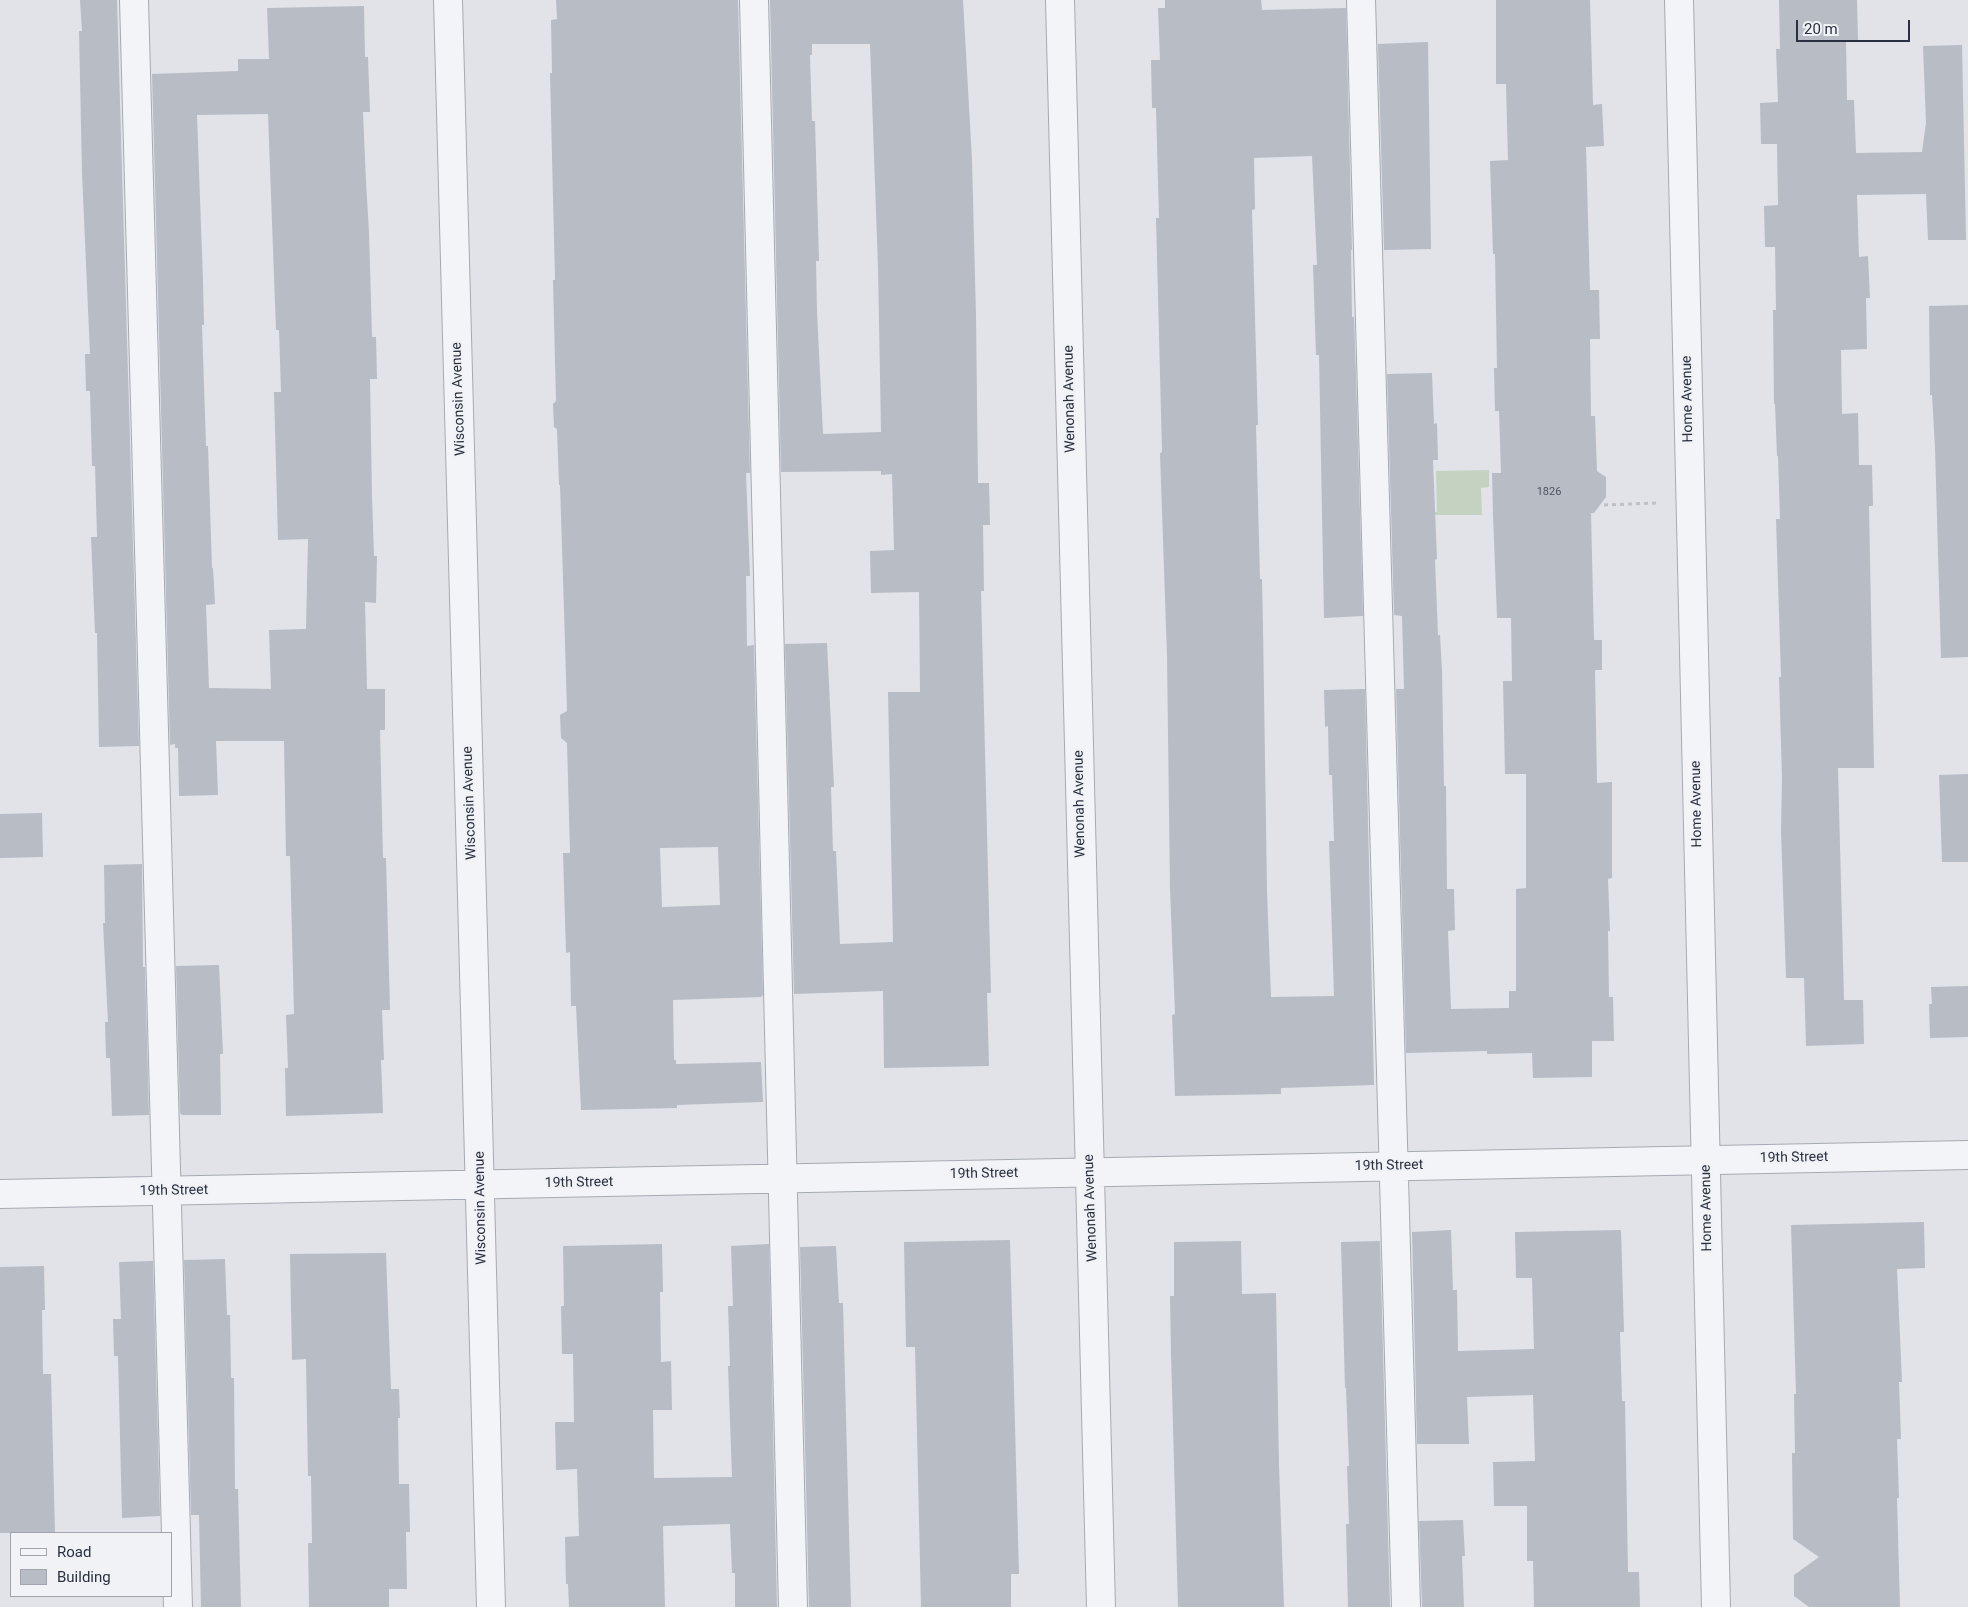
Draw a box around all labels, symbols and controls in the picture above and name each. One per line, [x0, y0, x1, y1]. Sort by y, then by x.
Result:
scale bar [1798, 10, 1912, 42]
text: 20 m [1804, 20, 1838, 38]
street label: Wisconsin Avenue [449, 342, 469, 456]
street label: Wenonah Avenue [1061, 345, 1079, 453]
street label: Home Avenue [1679, 355, 1697, 443]
house number: 1826 [1537, 485, 1561, 499]
street label: Wisconsin Avenue [460, 746, 480, 860]
street label: Wenonah Avenue [1071, 750, 1089, 858]
street label: Home Avenue [1688, 760, 1706, 848]
street label: 19th Street [1760, 1149, 1828, 1167]
street label: Wisconsin Avenue [472, 1151, 490, 1265]
street label: Wenonah Avenue [1081, 1154, 1101, 1262]
street label: 19th Street [1355, 1157, 1423, 1175]
street label: Home Avenue [1698, 1164, 1716, 1252]
street label: 19th Street [950, 1165, 1018, 1183]
street label: 19th Street [545, 1174, 613, 1192]
street label: 19th Street [140, 1182, 208, 1200]
legend [10, 1532, 172, 1597]
text: Road [57, 1543, 91, 1561]
text: Building [57, 1568, 111, 1586]

